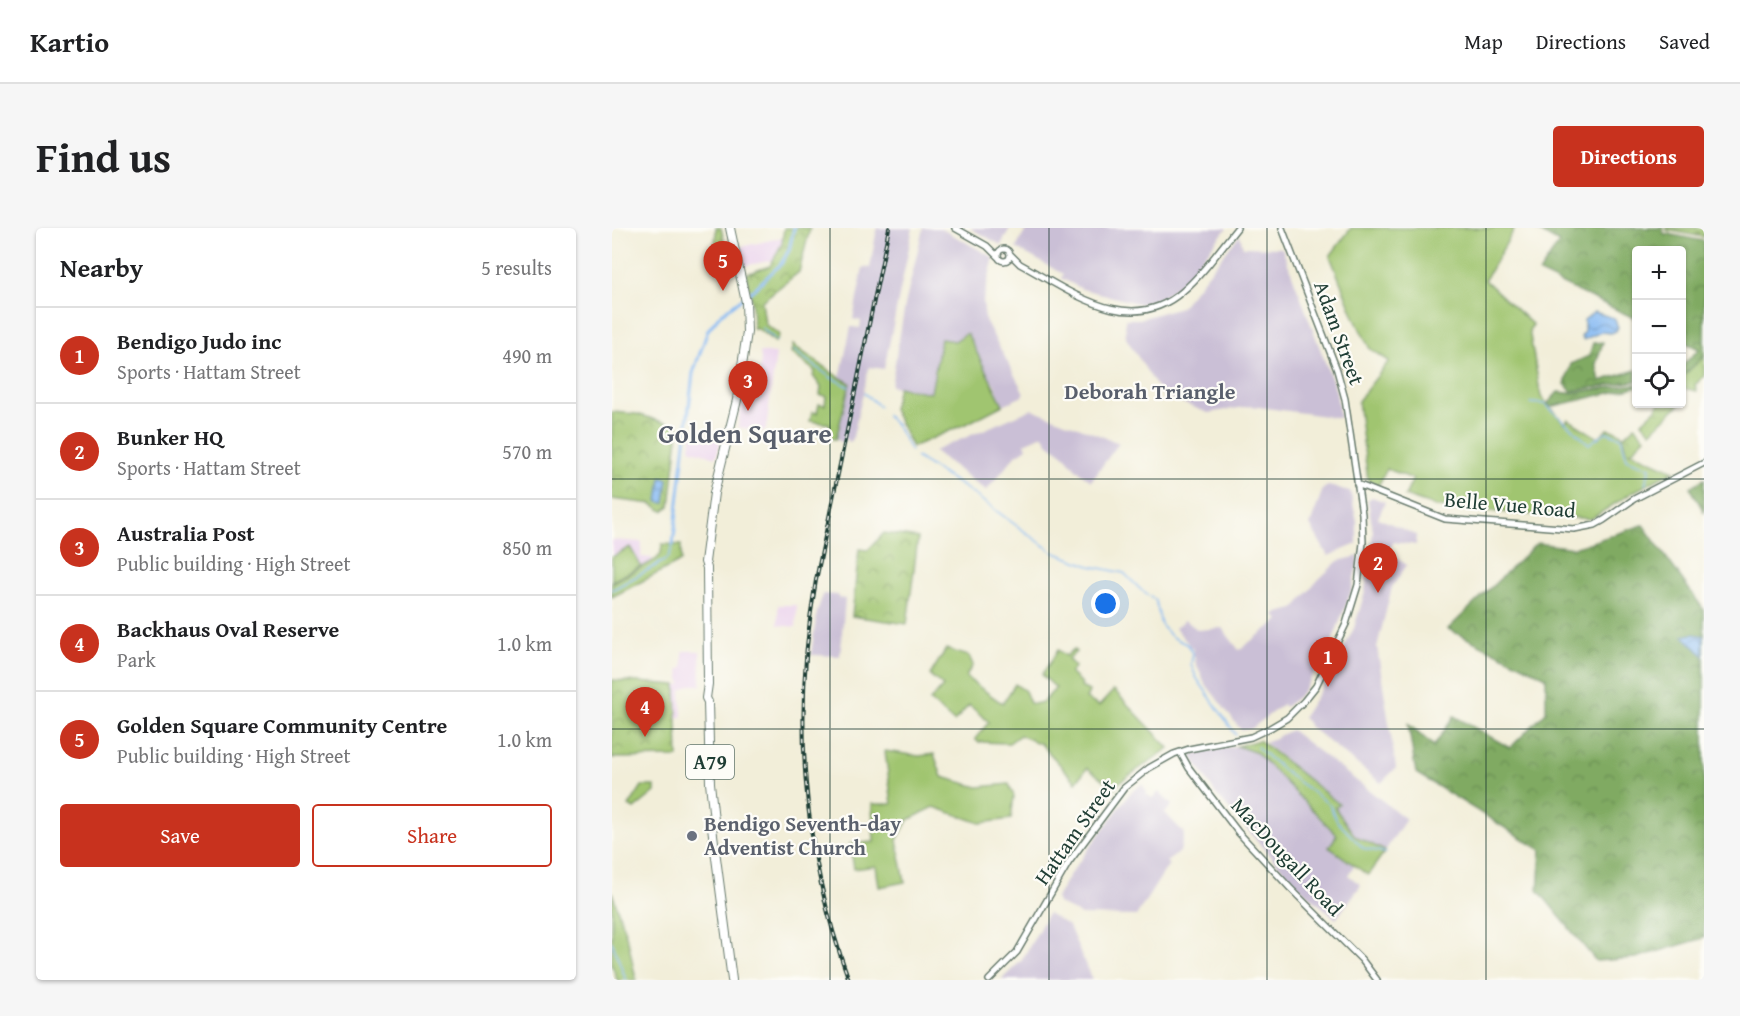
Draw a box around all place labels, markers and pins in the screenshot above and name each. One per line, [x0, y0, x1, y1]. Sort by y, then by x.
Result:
pin: 5 [704, 242, 742, 291]
pin: 3 [728, 362, 768, 411]
pin: 2 [1358, 544, 1398, 593]
pin: 1 [1308, 638, 1348, 687]
pin: 4 [626, 688, 664, 737]
place label: Bendigo Seventh-day Adventist Church [704, 808, 901, 863]
marker: Bendigo Seventh-day Adventist Church [685, 829, 699, 843]

